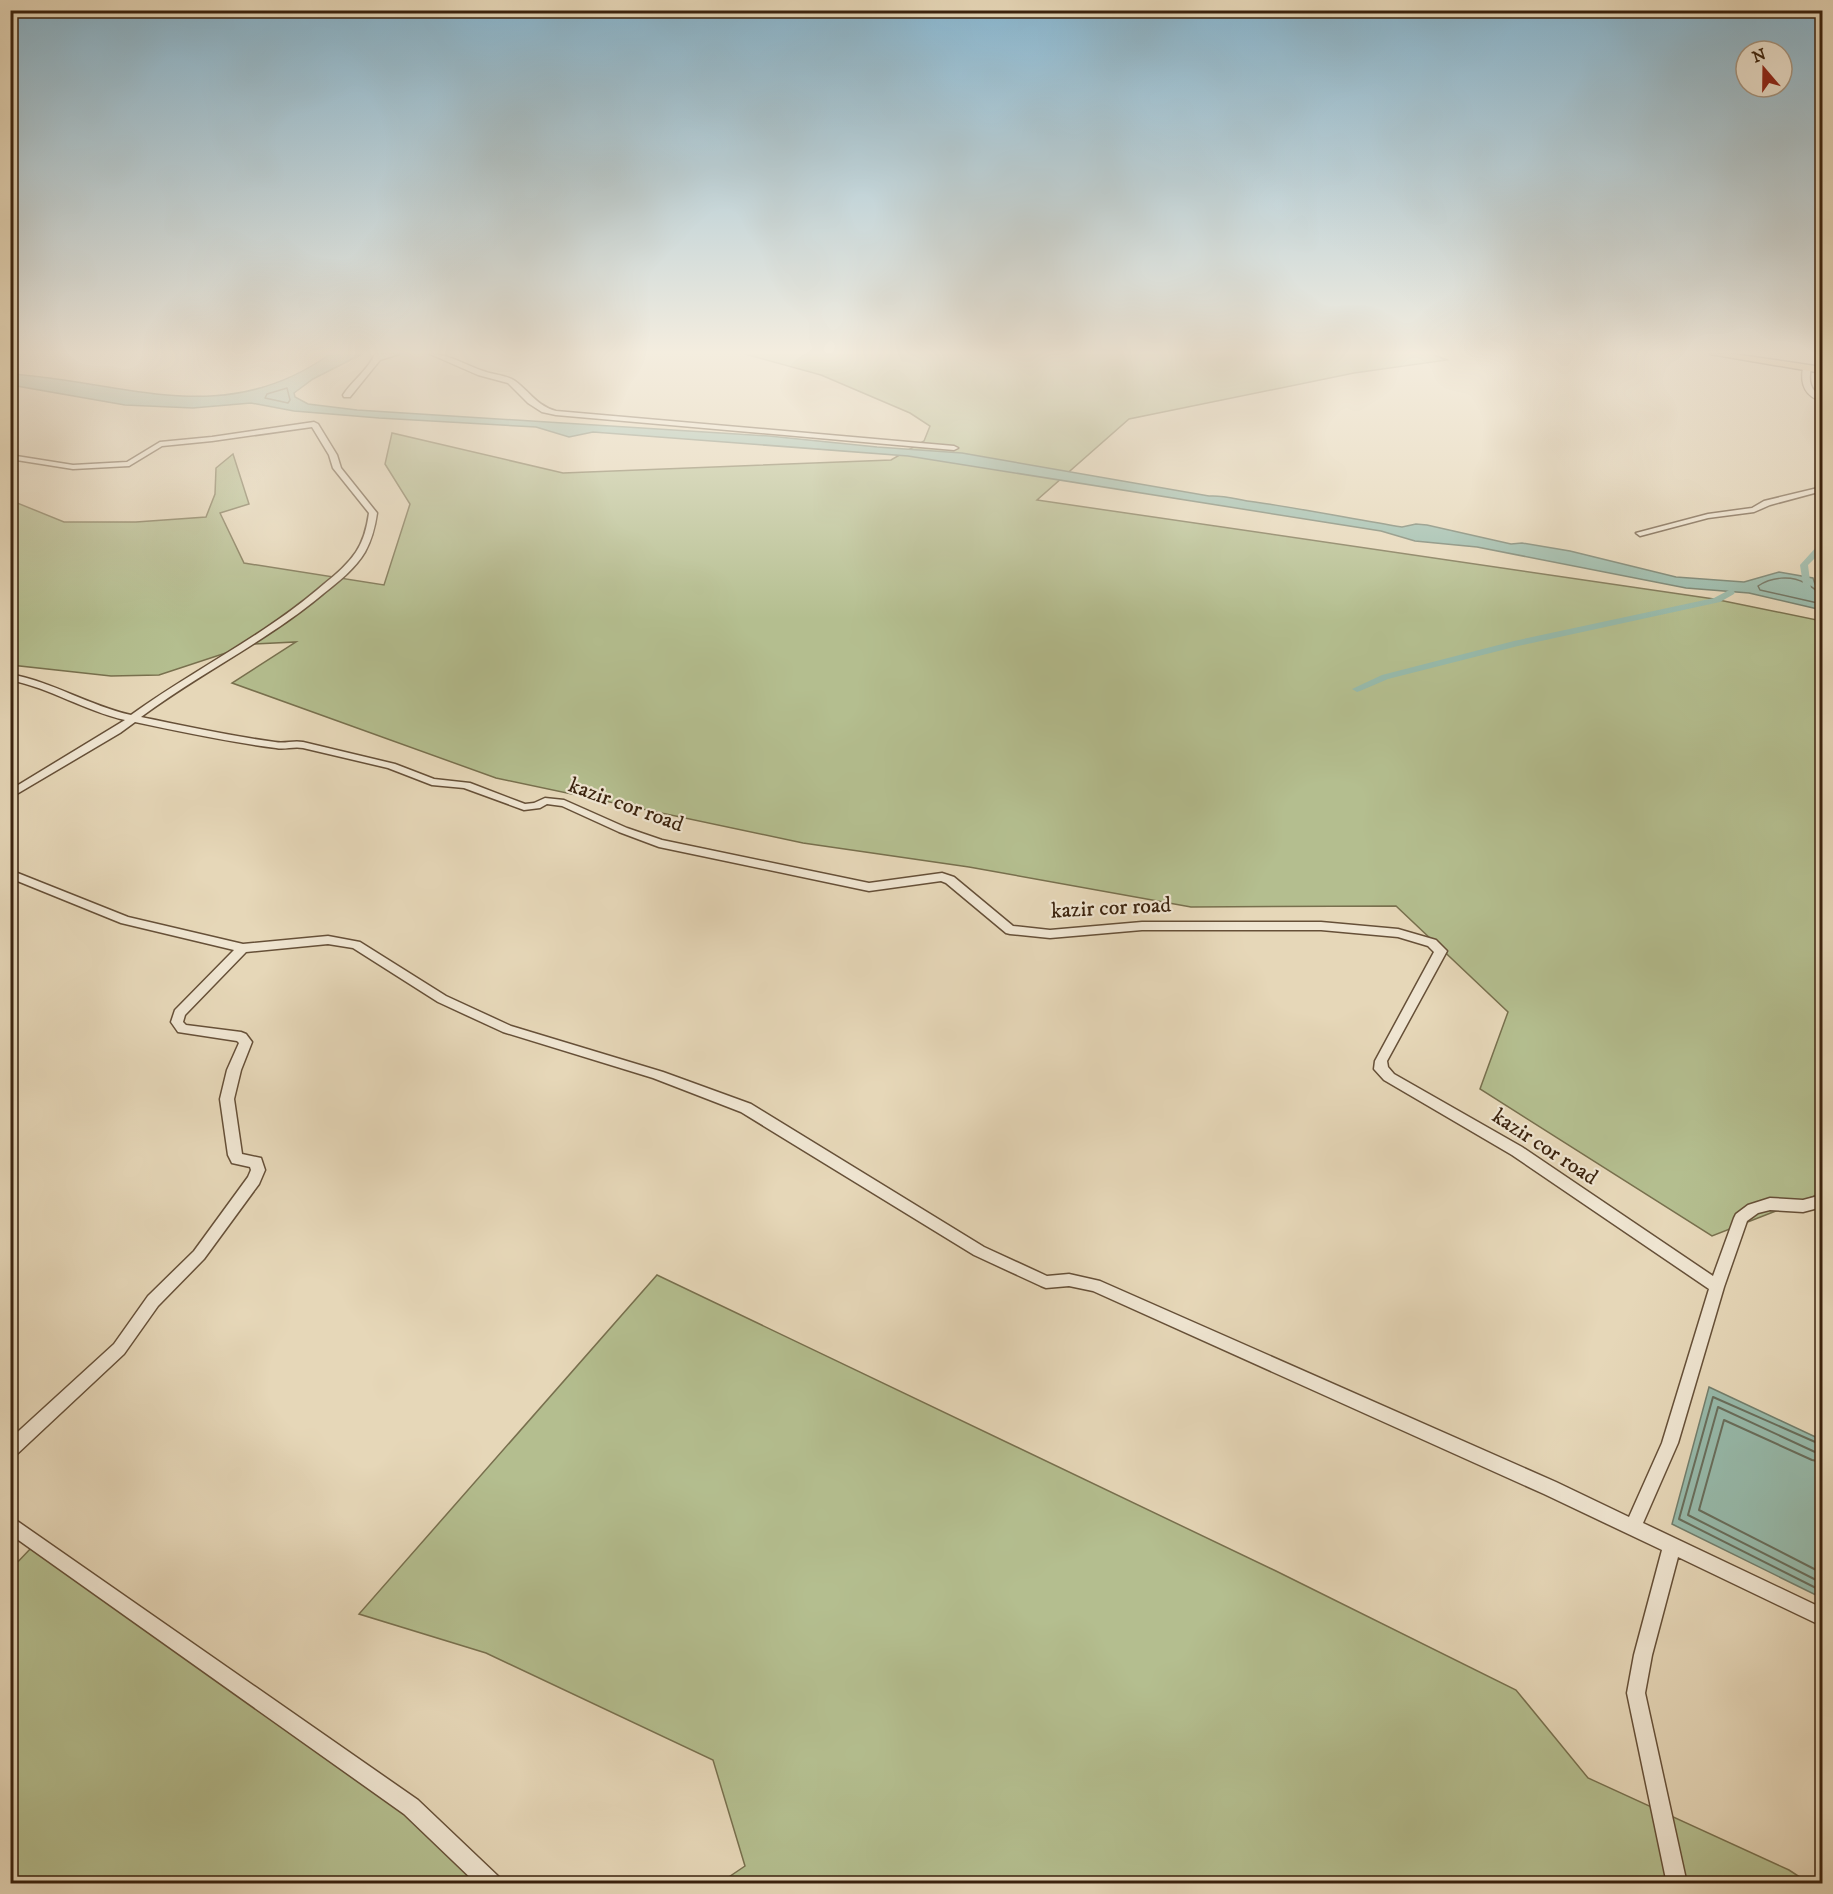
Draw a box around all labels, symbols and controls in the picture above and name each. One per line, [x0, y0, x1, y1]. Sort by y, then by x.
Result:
north arrow [1734, 39, 1794, 99]
text: N [1750, 44, 1769, 67]
street label: kazir cor road [565, 772, 687, 838]
street label: kazir cor road [1050, 891, 1172, 925]
street label: kazir cor road [1487, 1103, 1603, 1191]

